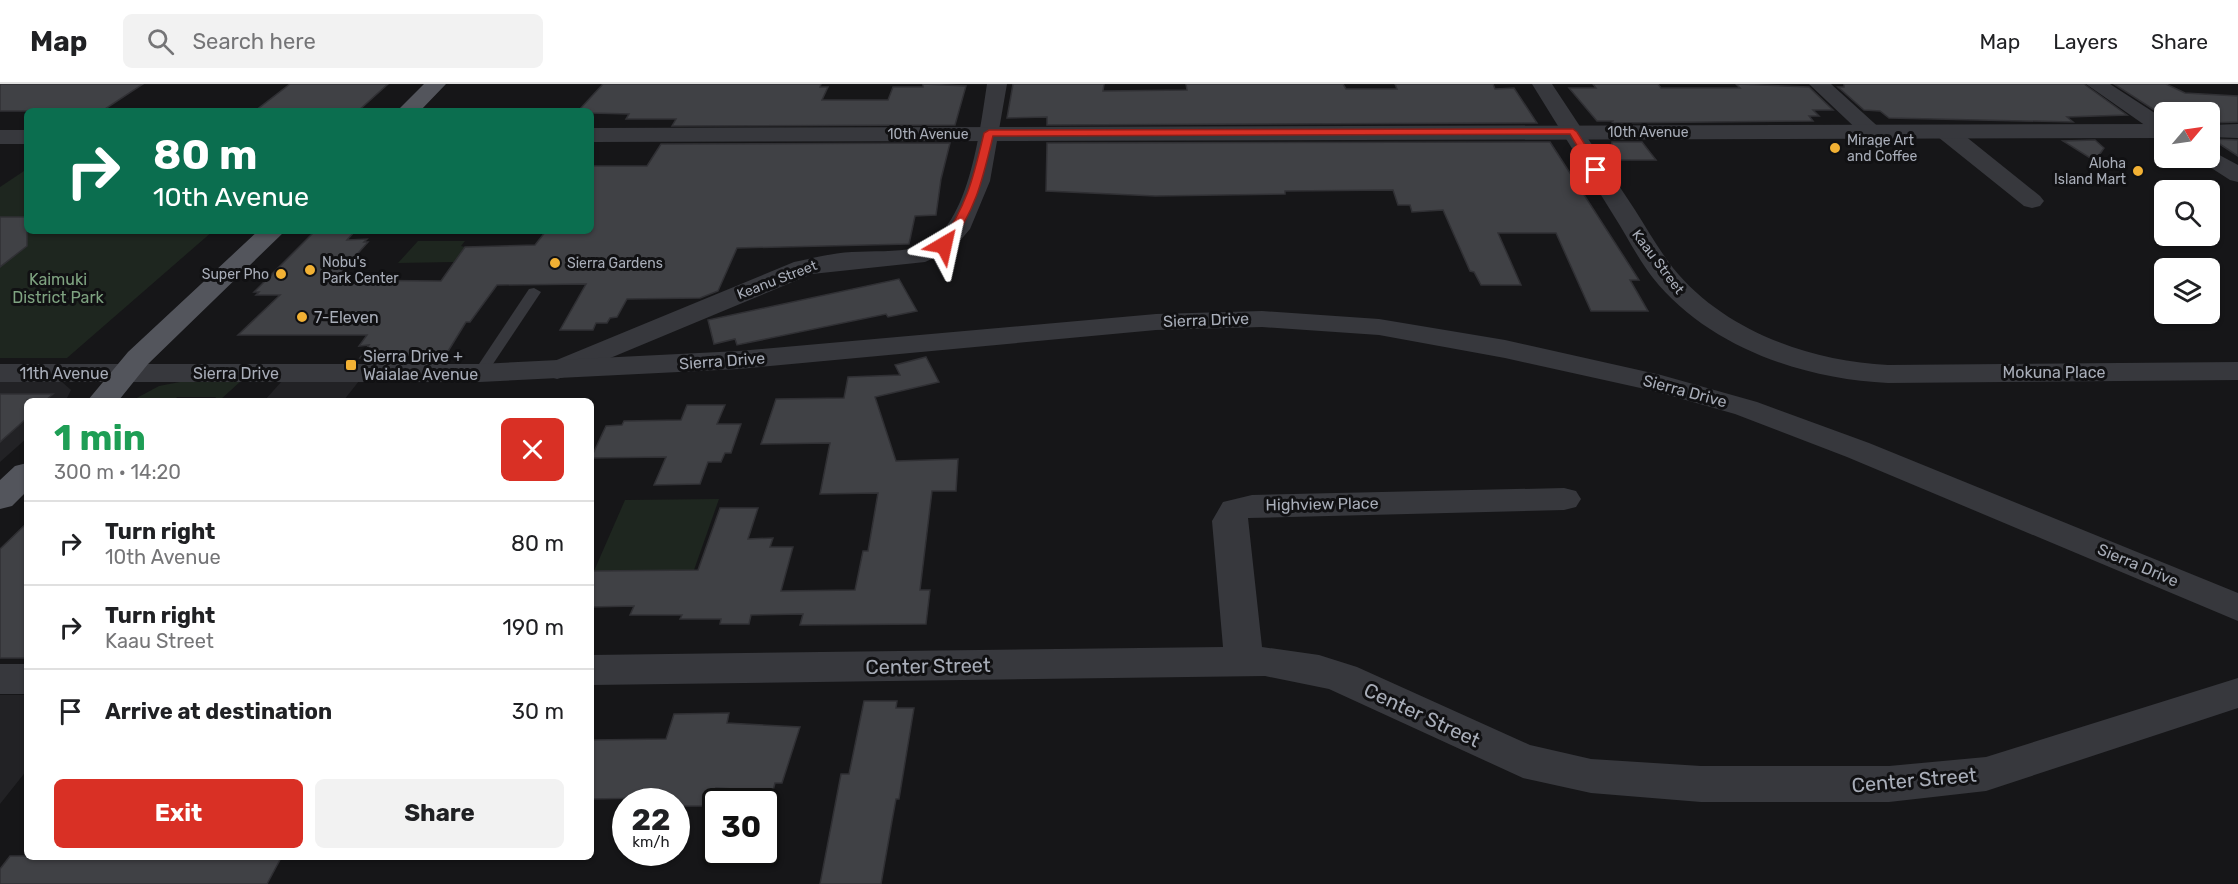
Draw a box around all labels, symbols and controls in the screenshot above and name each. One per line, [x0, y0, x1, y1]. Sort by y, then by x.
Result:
search box [123, 14, 543, 68]
text: Map [30, 25, 87, 58]
icon: search [144, 25, 177, 58]
text: Search here [192, 28, 316, 55]
text: Map [1979, 29, 2020, 54]
text: Layers [2053, 29, 2118, 54]
text: Share [2151, 29, 2208, 54]
north arrow [2154, 102, 2220, 168]
map controls [2154, 102, 2220, 324]
street label: 10th Avenue [1608, 124, 1689, 141]
street label: 10th Avenue [888, 126, 969, 143]
text: 80 m [153, 130, 257, 180]
icon: right [54, 132, 132, 210]
place label: Mirage Art and Coffee [1847, 132, 1918, 165]
marker: Mirage Art and Coffee [1828, 141, 1842, 155]
pin [1570, 144, 1621, 195]
icon: arrive [1579, 153, 1612, 186]
place label: Aloha Island Mart [2054, 155, 2127, 188]
marker: Aloha Island Mart [2131, 164, 2145, 178]
button: search [2154, 180, 2220, 246]
text: 10th Avenue [153, 181, 309, 213]
position arrow [912, 213, 976, 277]
street label: Kaau Street [1628, 226, 1688, 298]
place label: Nobu's Park Center [322, 254, 399, 287]
place label: Sierra Gardens [567, 255, 663, 272]
marker: Sierra Gardens [548, 256, 562, 270]
street label: Keanu Street [735, 257, 820, 303]
button: layers [2154, 258, 2220, 324]
marker: Nobu's Park Center [303, 263, 317, 277]
place label: Super Pho [202, 266, 269, 283]
marker: Super Pho [274, 267, 288, 281]
park label: Kaimuki District Park [12, 270, 105, 307]
place label: 7-Eleven [314, 308, 379, 327]
street label: Sierra Drive [1163, 309, 1249, 331]
marker: 7-Eleven [295, 310, 309, 324]
place label: Sierra Drive + Waialae Avenue [363, 347, 478, 384]
street label: Sierra Drive [678, 349, 766, 373]
marker: Sierra Drive + Waialae Avenue [344, 358, 358, 372]
street label: Mokuna Place [2003, 363, 2106, 382]
street label: 11th Avenue [19, 364, 109, 383]
street label: Sierra Drive [193, 364, 279, 383]
street label: Sierra Drive [1641, 371, 1729, 411]
text: 1 min [54, 416, 146, 459]
button: close [501, 418, 564, 481]
text: 300 m · 14:20 [54, 460, 181, 484]
street label: Highview Place [1265, 494, 1379, 514]
text: Turn right [105, 518, 215, 545]
icon: right [54, 527, 87, 560]
text: 80 m [511, 530, 564, 557]
street label: Sierra Drive [2095, 539, 2181, 591]
text: 10th Avenue [105, 545, 221, 569]
text: Turn right [105, 602, 215, 629]
icon: right [54, 611, 87, 644]
text: 190 m [503, 614, 564, 641]
text: Kaau Street [105, 629, 214, 653]
street label: Center Street [865, 653, 991, 679]
street label: Center Street [1360, 678, 1484, 752]
icon: arrive [54, 695, 87, 728]
text: Arrive at destination [105, 698, 332, 725]
text: 30 m [512, 698, 564, 725]
street label: Center Street [1850, 763, 1978, 797]
button: Exit [54, 779, 303, 848]
button: Share [315, 779, 564, 848]
speed limit sign: 30 [702, 788, 780, 866]
text: 22 [632, 802, 671, 838]
text: km/h [632, 833, 670, 851]

